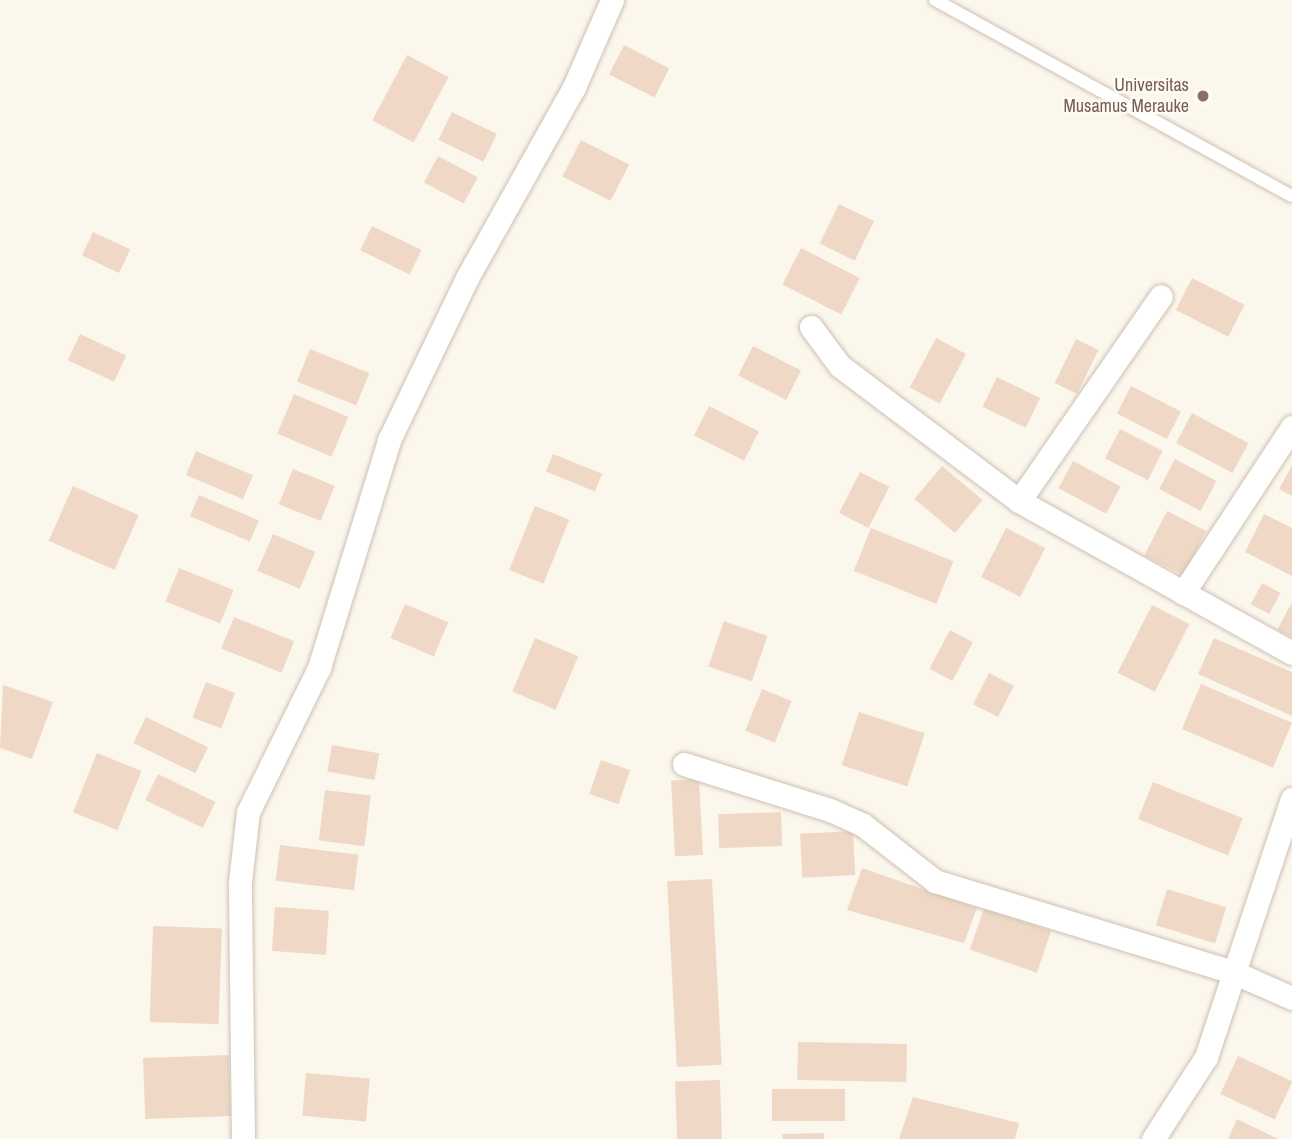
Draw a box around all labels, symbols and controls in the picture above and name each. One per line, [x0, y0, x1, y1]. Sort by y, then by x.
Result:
place label: Universitas Musamus Merauke [1064, 75, 1189, 118]
marker: Universitas Musamus Merauke [1195, 88, 1211, 104]

